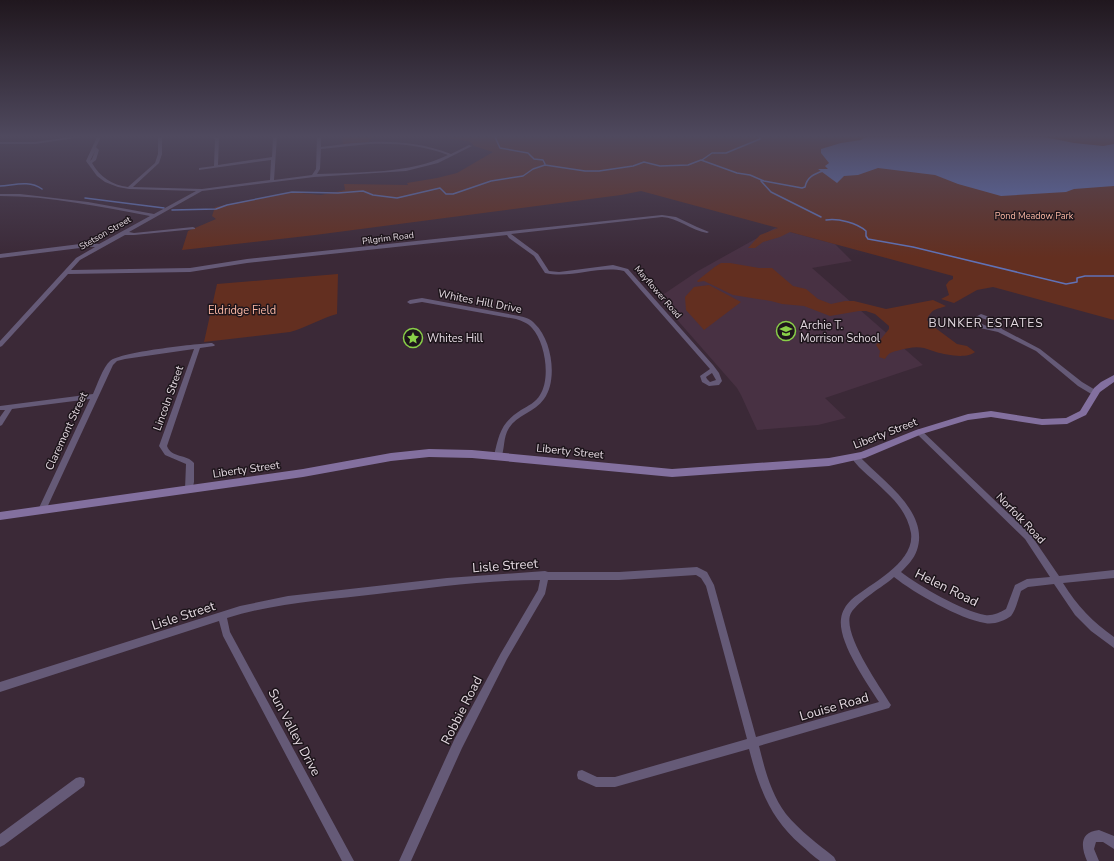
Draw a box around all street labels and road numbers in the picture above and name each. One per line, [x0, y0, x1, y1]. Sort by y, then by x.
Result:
street label: Stetson Street [77, 213, 134, 253]
street label: Pilgrim Road [361, 229, 415, 247]
street label: Mayflower Road [632, 263, 684, 321]
street label: Whites Hill Drive [437, 286, 523, 317]
street label: Lincoln Street [150, 363, 187, 433]
street label: Claremont Street [42, 390, 91, 473]
street label: Liberty Street [851, 414, 919, 453]
street label: Liberty Street [536, 441, 604, 462]
street label: Liberty Street [212, 457, 281, 482]
street label: Norfolk Road [993, 490, 1049, 547]
street label: Lisle Street [472, 555, 539, 577]
street label: Helen Road [912, 565, 981, 611]
street label: Lisle Street [149, 597, 218, 635]
street label: Robbie Road [437, 673, 487, 748]
street label: Sun Valley Drive [264, 686, 325, 779]
street label: Louise Road [798, 688, 871, 725]

